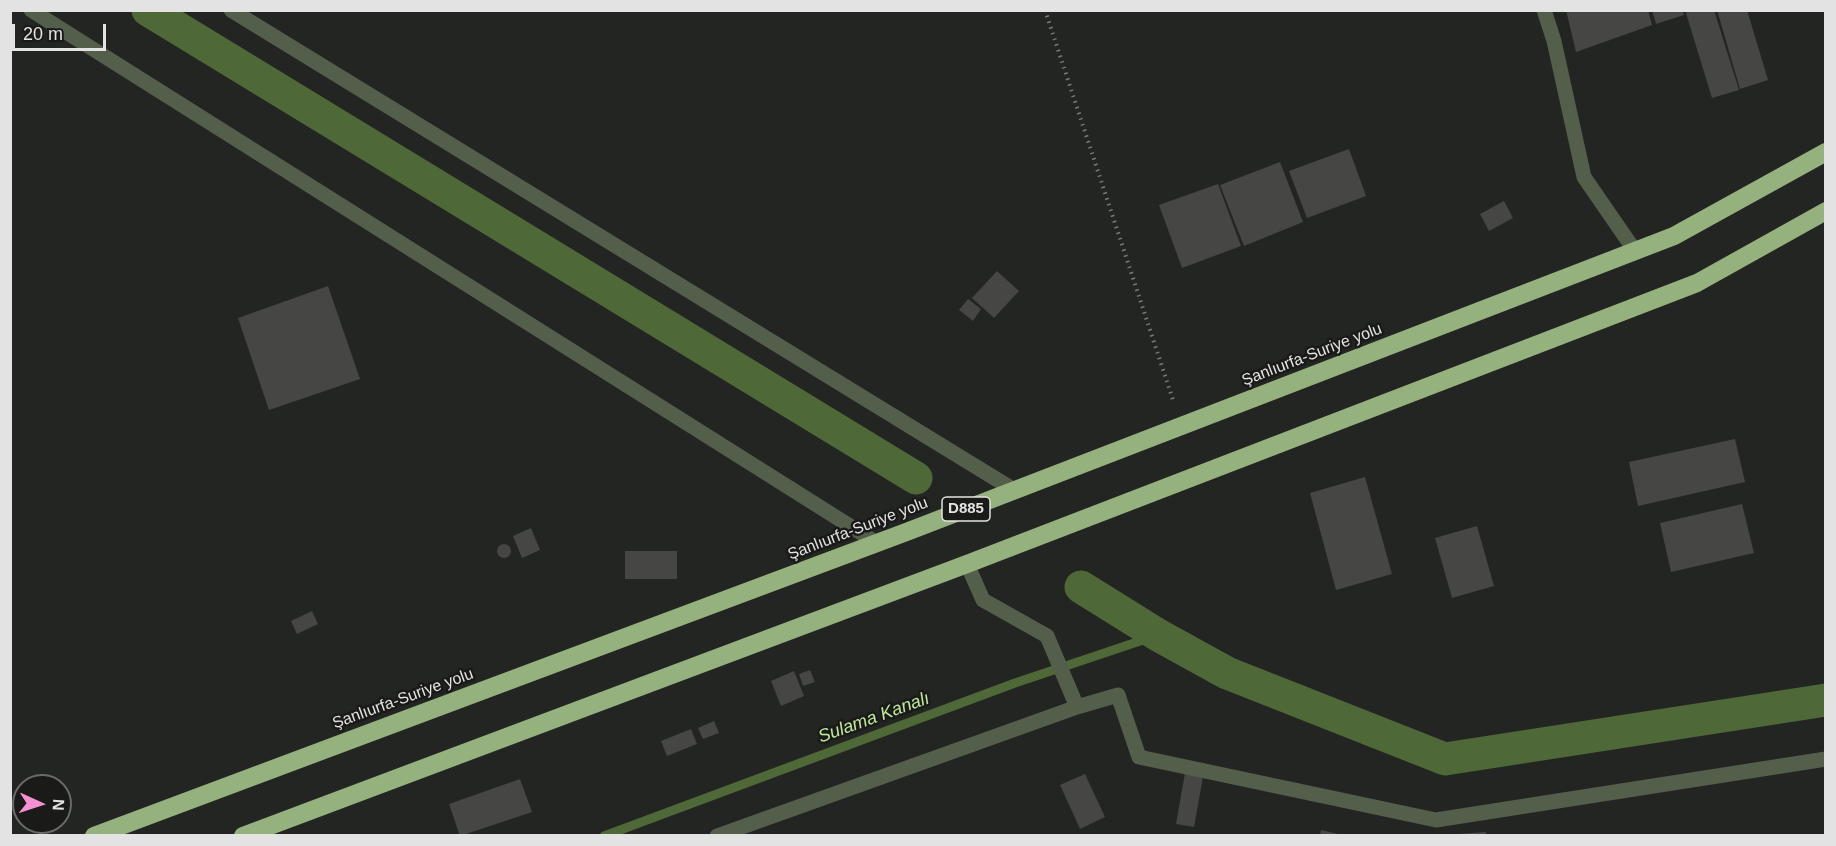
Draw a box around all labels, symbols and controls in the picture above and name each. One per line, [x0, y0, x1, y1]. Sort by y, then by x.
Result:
scale bar [15, 12, 110, 50]
text: 20 m [23, 24, 63, 44]
street label: Şanlıurfa-Suriye yolu [1239, 319, 1385, 391]
street label: Şanlıurfa-Suriye yolu [785, 493, 931, 565]
road number: D885 [942, 497, 990, 521]
street label: Şanlıurfa-Suriye yolu [330, 665, 476, 733]
water label: Sulama Kanalı [815, 688, 933, 748]
north arrow [12, 774, 72, 834]
text: N [50, 799, 67, 811]

